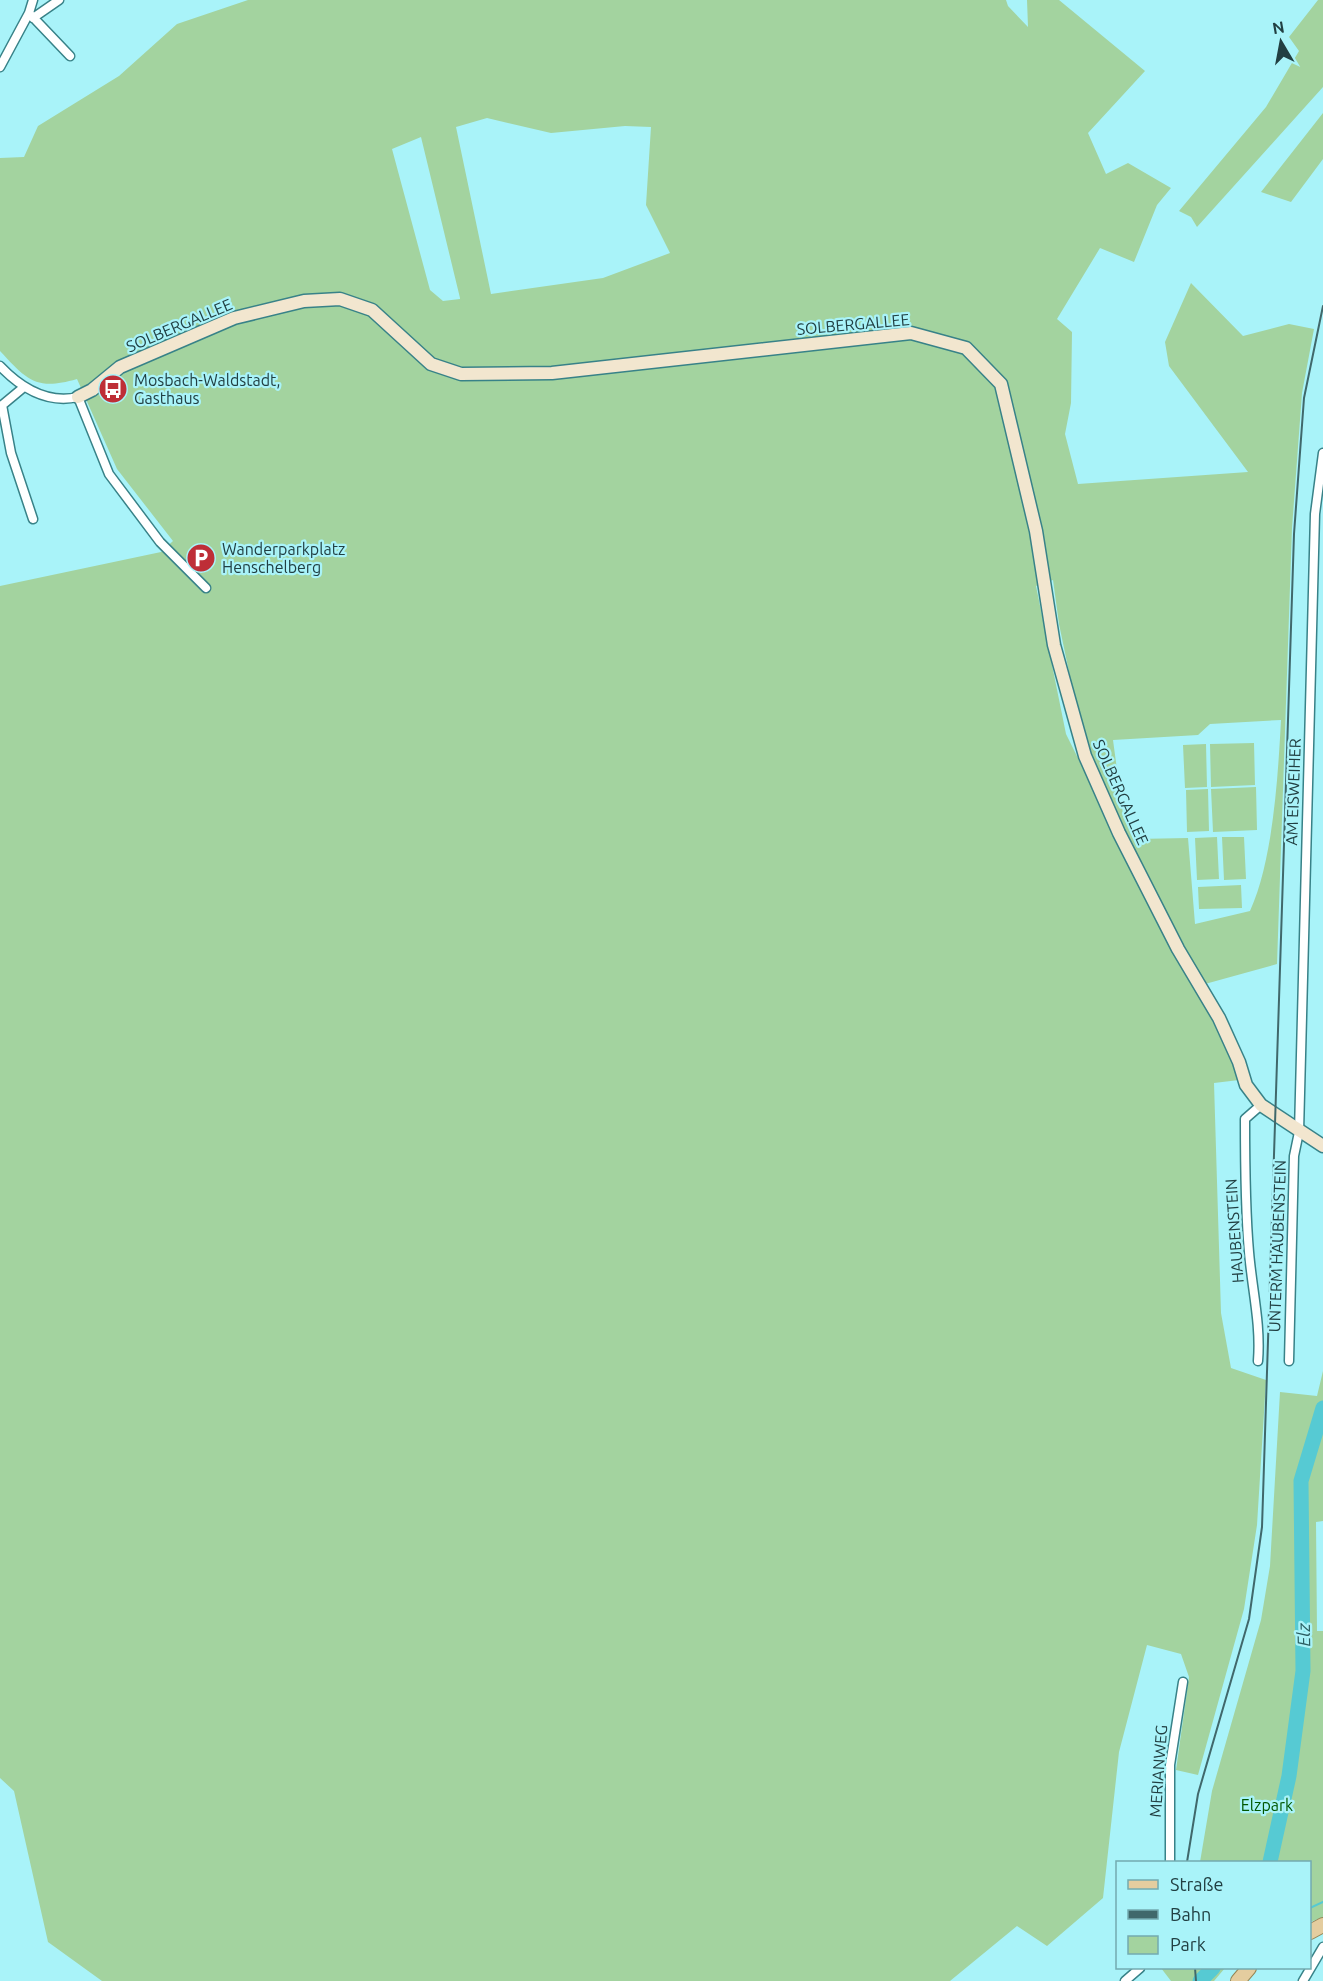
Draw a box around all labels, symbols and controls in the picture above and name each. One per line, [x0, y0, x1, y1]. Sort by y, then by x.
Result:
north arrow [1251, 12, 1311, 72]
text: N [1271, 17, 1286, 37]
street label: SOLBERGALLEE [123, 295, 235, 355]
street label: SOLBERGALLEE [796, 310, 910, 338]
place label: Mosbach-Waldstadt, Gasthaus [134, 371, 280, 407]
bus stop icon: Mosbach-Waldstadt, Gasthaus [97, 373, 129, 405]
place label: Wanderparkplatz Henschelberg [222, 540, 345, 576]
parking icon: Wanderparkplatz Henschelberg [185, 542, 217, 574]
street label: SOLBERGALLEE [1090, 737, 1152, 847]
street label: AM EISWEIHER [1282, 738, 1304, 846]
street label: UNTERM HAUBENSTEIN [1265, 1159, 1289, 1333]
street label: HAUBENSTEIN [1221, 1178, 1247, 1284]
water label: Elz [1293, 1622, 1313, 1647]
street label: MERIANWEG [1146, 1724, 1170, 1818]
park label: Elzpark [1241, 1796, 1293, 1814]
legend [1116, 1861, 1311, 1969]
text: Straße [1170, 1874, 1223, 1894]
text: Bahn [1170, 1904, 1211, 1924]
text: Park [1170, 1934, 1206, 1954]

